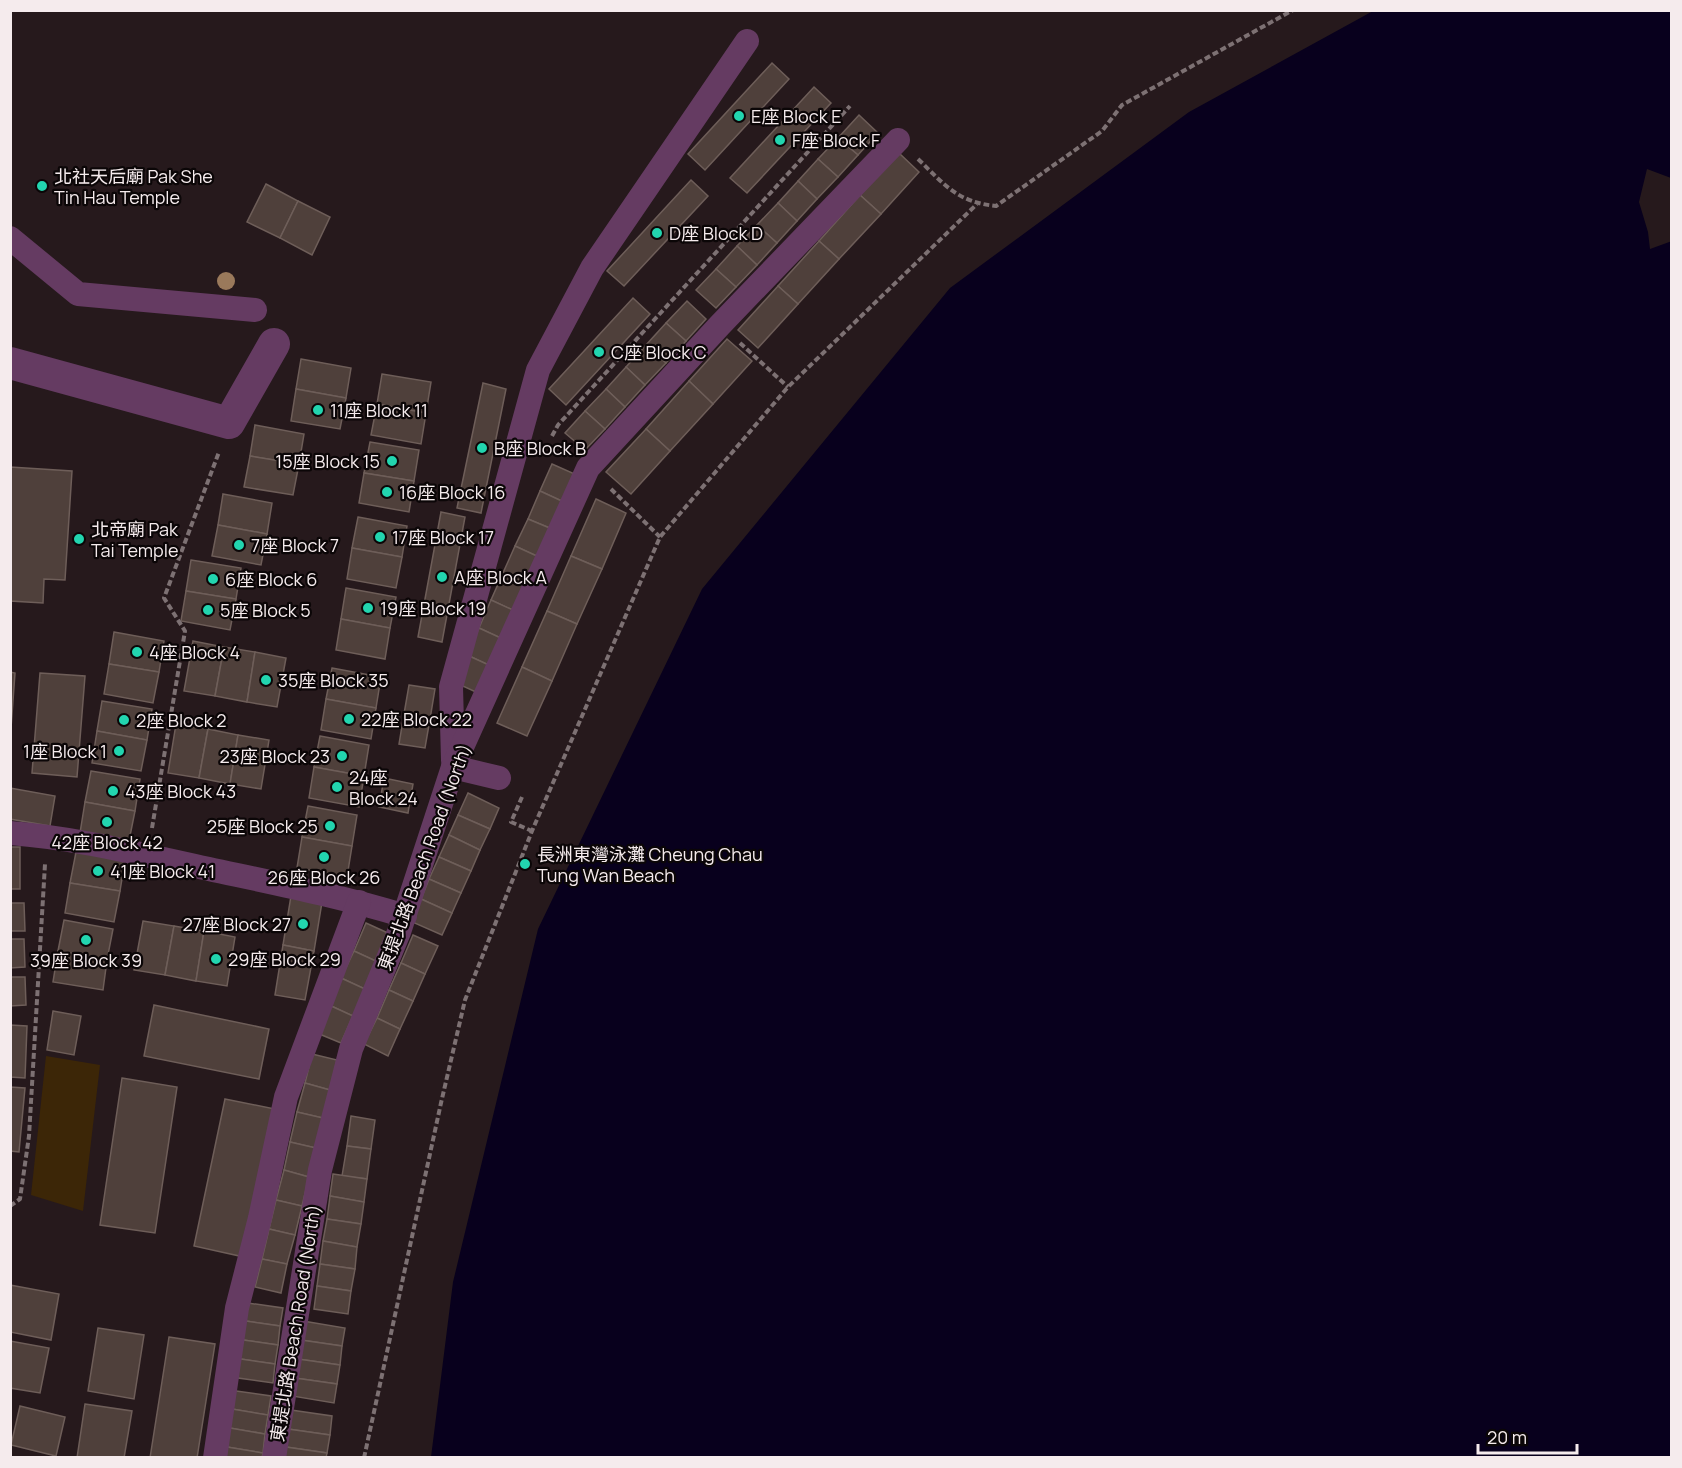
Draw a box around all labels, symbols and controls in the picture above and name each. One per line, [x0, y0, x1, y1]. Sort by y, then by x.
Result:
place label: E座 Block E [751, 104, 842, 128]
marker: E座 Block E [732, 109, 746, 123]
place label: F座 Block F [792, 128, 880, 152]
marker: F座 Block F [773, 133, 787, 147]
place label: 北社天后廟 Pak She Tin Hau Temple [54, 164, 213, 209]
marker: 北社天后廟 Pak She Tin Hau Temple [35, 179, 49, 193]
place label: D座 Block D [669, 221, 763, 245]
marker: D座 Block D [650, 226, 664, 240]
place label: C座 Block C [611, 340, 707, 364]
marker: C座 Block C [592, 345, 606, 359]
place label: 11座 Block 11 [330, 398, 428, 422]
marker: 11座 Block 11 [311, 403, 325, 417]
place label: B座 Block B [494, 436, 586, 460]
marker: B座 Block B [475, 441, 489, 455]
place label: 15座 Block 15 [275, 449, 380, 473]
marker: 15座 Block 15 [385, 454, 399, 468]
place label: 16座 Block 16 [399, 480, 505, 504]
marker: 16座 Block 16 [380, 485, 394, 499]
place label: 北帝廟 Pak Tai Temple [91, 517, 179, 562]
place label: 17座 Block 17 [392, 525, 494, 549]
marker: 17座 Block 17 [373, 530, 387, 544]
marker: 北帝廟 Pak Tai Temple [72, 532, 86, 546]
place label: 7座 Block 7 [251, 533, 339, 557]
marker: 7座 Block 7 [232, 538, 246, 552]
place label: A座 Block A [454, 565, 547, 589]
place label: 6座 Block 6 [225, 567, 317, 591]
marker: A座 Block A [435, 570, 449, 584]
marker: 6座 Block 6 [206, 572, 220, 586]
place label: 19座 Block 19 [380, 596, 486, 620]
place label: 5座 Block 5 [220, 598, 311, 622]
marker: 19座 Block 19 [361, 601, 375, 615]
marker: 5座 Block 5 [201, 603, 215, 617]
place label: 4座 Block 4 [149, 640, 240, 664]
marker: 4座 Block 4 [130, 645, 144, 659]
place label: 35座 Block 35 [278, 668, 389, 692]
marker: 35座 Block 35 [259, 673, 273, 687]
place label: 22座 Block 22 [361, 707, 472, 731]
place label: 2座 Block 2 [136, 708, 227, 732]
marker: 22座 Block 22 [342, 712, 356, 726]
marker: 2座 Block 2 [117, 713, 131, 727]
place label: 1座 Block 1 [23, 739, 107, 763]
street label: 東提北路 Beach Road (North) [372, 740, 476, 974]
marker: 1座 Block 1 [112, 744, 126, 758]
place label: 23座 Block 23 [220, 744, 330, 768]
marker: 23座 Block 23 [335, 749, 349, 763]
place label: 24座 Block 24 [349, 765, 418, 810]
place label: 43座 Block 43 [125, 779, 236, 803]
marker: 24座 Block 24 [330, 780, 344, 794]
marker: 43座 Block 43 [106, 784, 120, 798]
place label: 25座 Block 25 [207, 814, 318, 838]
marker: 42座 Block 42 [100, 815, 114, 829]
marker: 25座 Block 25 [323, 819, 337, 833]
place label: 42座 Block 42 [51, 830, 163, 854]
place label: 長洲東灣泳灘 Cheung Chau Tung Wan Beach [537, 842, 763, 887]
marker: 26座 Block 26 [317, 850, 331, 864]
marker: 長洲東灣泳灘 Cheung Chau Tung Wan Beach [518, 857, 532, 871]
place label: 41座 Block 41 [110, 859, 215, 883]
marker: 41座 Block 41 [91, 864, 105, 878]
place label: 26座 Block 26 [268, 865, 380, 889]
place label: 27座 Block 27 [182, 912, 291, 936]
marker: 27座 Block 27 [296, 917, 310, 931]
marker: 39座 Block 39 [79, 933, 93, 947]
place label: 29座 Block 29 [228, 947, 341, 971]
place label: 39座 Block 39 [30, 948, 142, 972]
marker: 29座 Block 29 [209, 952, 223, 966]
street label: 東提北路 Beach Road (North) [264, 1203, 326, 1443]
scale bar [1478, 1417, 1577, 1455]
text: 20 m [1487, 1425, 1527, 1449]

